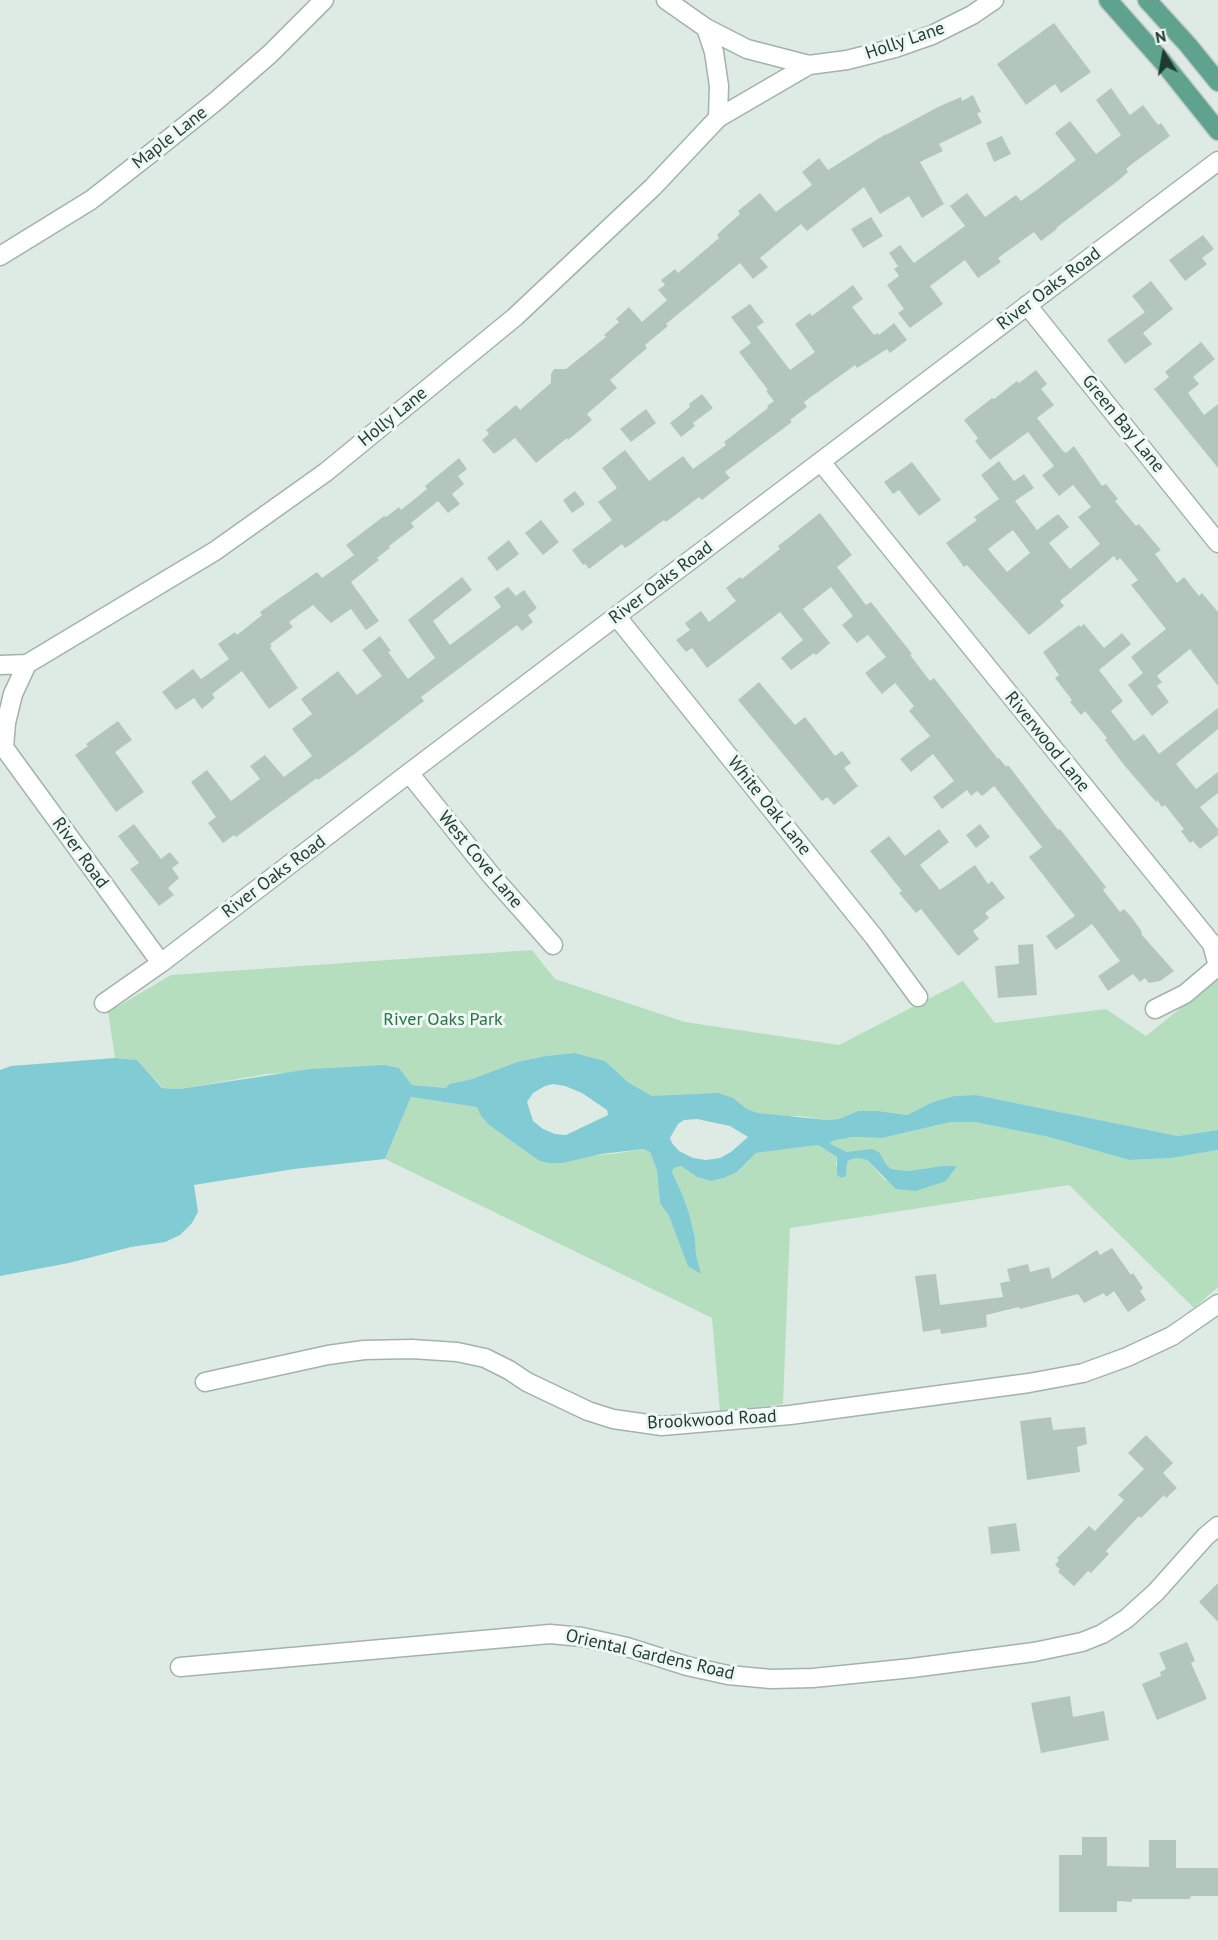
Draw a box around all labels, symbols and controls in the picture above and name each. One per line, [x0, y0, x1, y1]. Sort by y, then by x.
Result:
street label: Holly Lane [863, 17, 947, 65]
north arrow [1134, 24, 1194, 84]
text: N [1153, 26, 1168, 47]
street label: Maple Lane [128, 102, 212, 174]
street label: River Oaks Road [993, 243, 1105, 335]
street label: Green Bay Lane [1077, 371, 1169, 477]
street label: Holly Lane [354, 383, 432, 451]
street label: River Oaks Road [605, 537, 717, 629]
street label: Riverwood Lane [1000, 687, 1094, 797]
street label: White Oak Lane [723, 752, 815, 860]
street label: West Cove Lane [433, 807, 527, 913]
street label: River Road [47, 813, 113, 893]
street label: River Oaks Road [218, 831, 330, 923]
park label: River Oaks Park [383, 1009, 503, 1031]
street label: Brookwood Road [647, 1406, 777, 1434]
street label: Oriental Gardens Road [563, 1625, 737, 1685]

